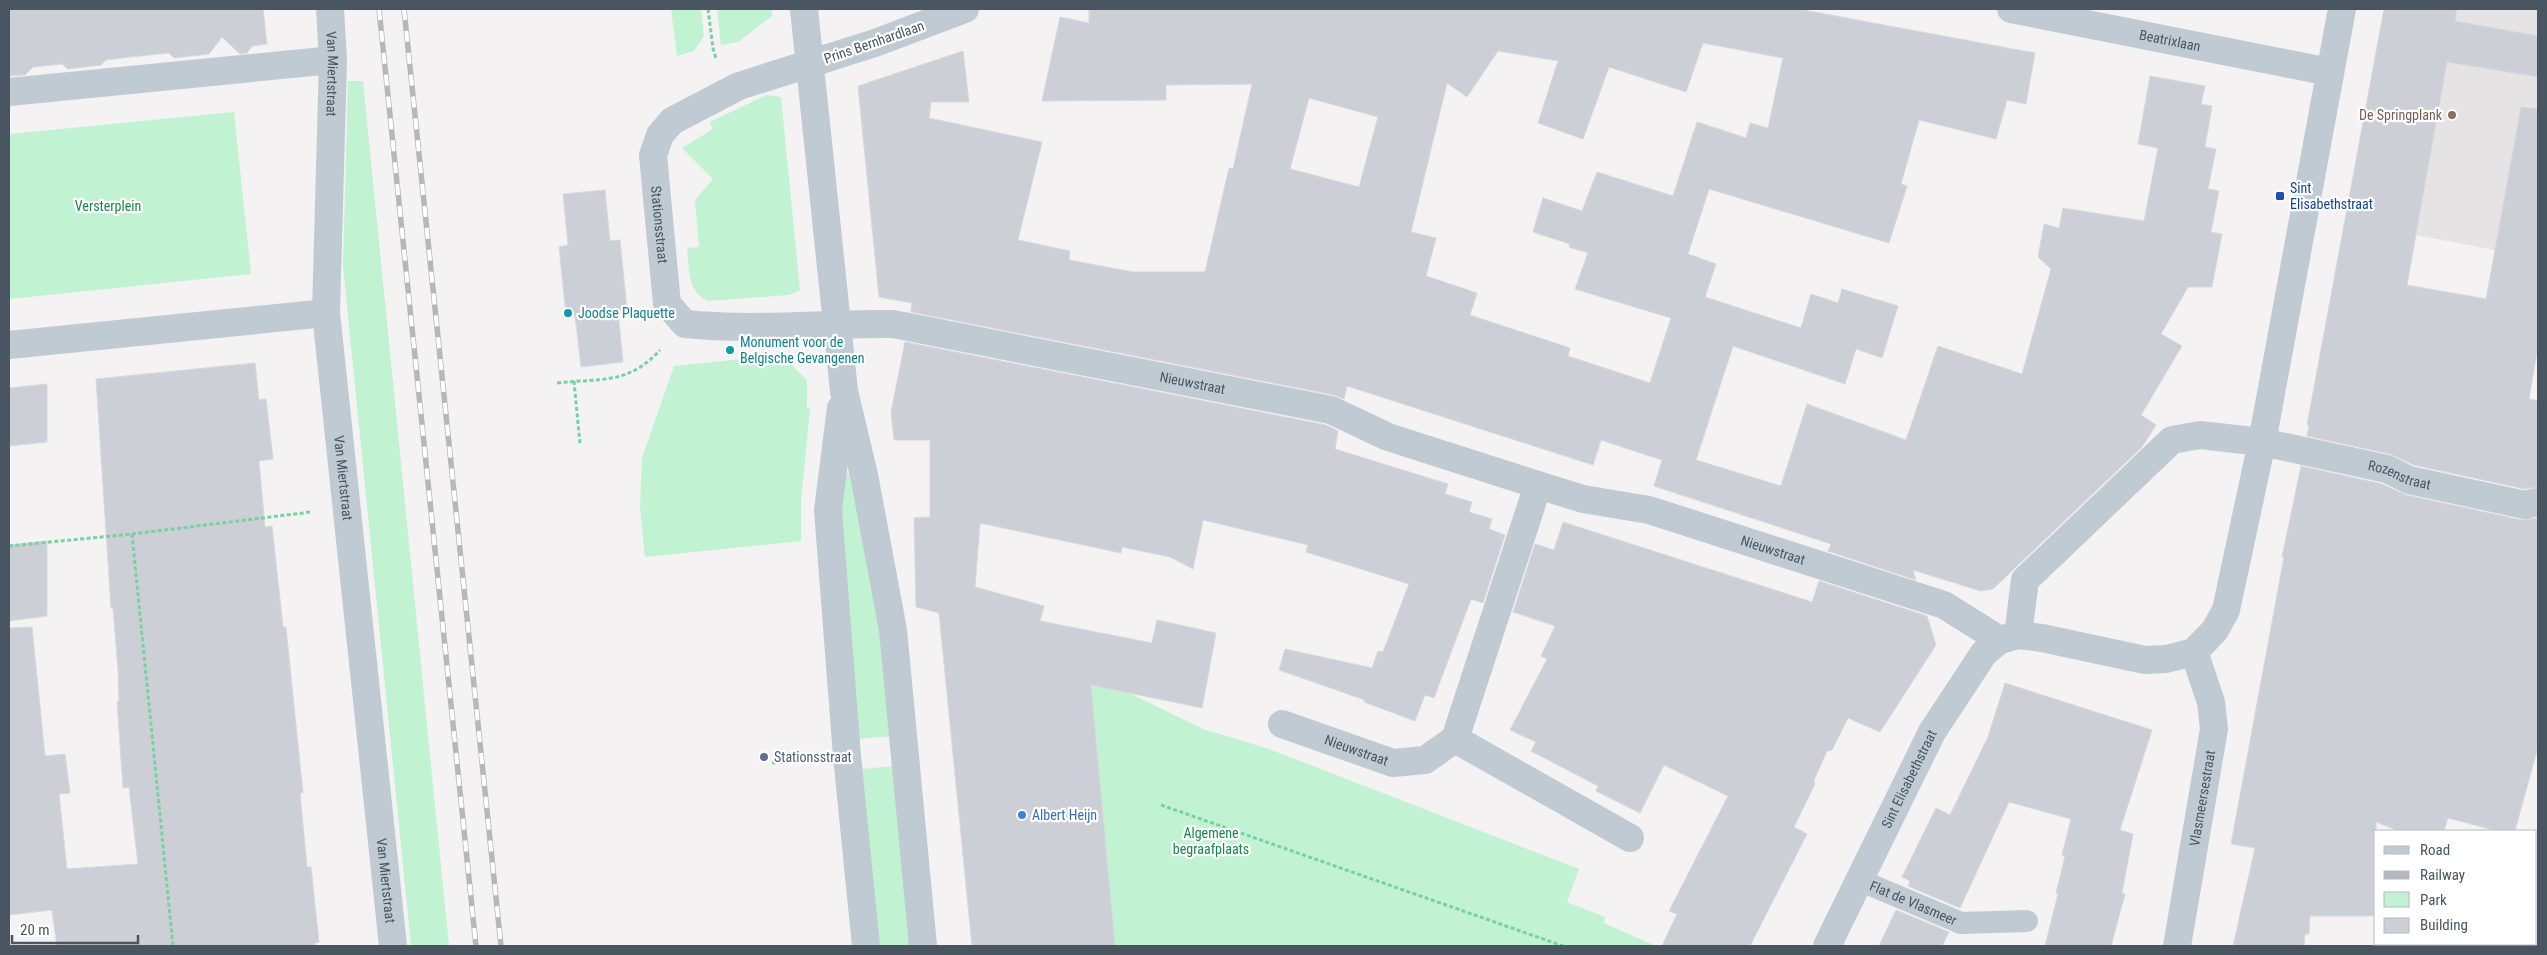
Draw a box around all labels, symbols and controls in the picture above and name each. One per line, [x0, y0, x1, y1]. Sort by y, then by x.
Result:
street label: Prins Bernhardlaan [822, 17, 926, 67]
street label: Beatrixlaan [2138, 27, 2202, 54]
street label: Van Miertstraat [323, 31, 341, 117]
place label: De Springplank [2359, 107, 2443, 123]
marker: De Springplank [2446, 109, 2458, 121]
place label: Sint Elisabethstraat [2290, 180, 2373, 212]
street label: Stationsstraat [648, 185, 671, 264]
marker: Sint Elisabethstraat [2274, 190, 2286, 202]
park label: Versterplein [75, 198, 141, 214]
place label: Joodse Plaquette [578, 305, 675, 321]
marker: Joodse Plaquette [562, 307, 574, 319]
place label: Monument voor de Belgische Gevangenen [740, 334, 865, 366]
marker: Monument voor de Belgische Gevangenen [724, 344, 736, 356]
street label: Nieuwstraat [1158, 369, 1227, 397]
street label: Van Miertstraat [331, 435, 356, 521]
street label: Rozenstraat [2367, 457, 2432, 492]
street label: Nieuwstraat [1739, 532, 1807, 568]
street label: Sint Elisabethstraat [1878, 727, 1940, 831]
street label: Nieuwstraat [1323, 732, 1391, 769]
place label: Stationsstraat [774, 749, 852, 765]
street label: Vlasmeersestraat [2186, 749, 2218, 847]
marker: Stationsstraat [758, 751, 770, 763]
place label: Albert Heijn [1032, 807, 1097, 823]
marker: Albert Heijn [1016, 809, 1028, 821]
park label: Algemene begraafplaats [1173, 825, 1249, 857]
legend [2374, 830, 2537, 945]
street label: Van Miertstraat [374, 837, 399, 924]
text: Road [2420, 841, 2450, 859]
text: Railway [2420, 866, 2465, 884]
street label: Flat de Vlasmeer [1867, 878, 1959, 928]
text: Park [2420, 891, 2447, 909]
scale bar [12, 912, 139, 944]
text: Building [2420, 916, 2468, 934]
text: 20 m [20, 921, 50, 939]

